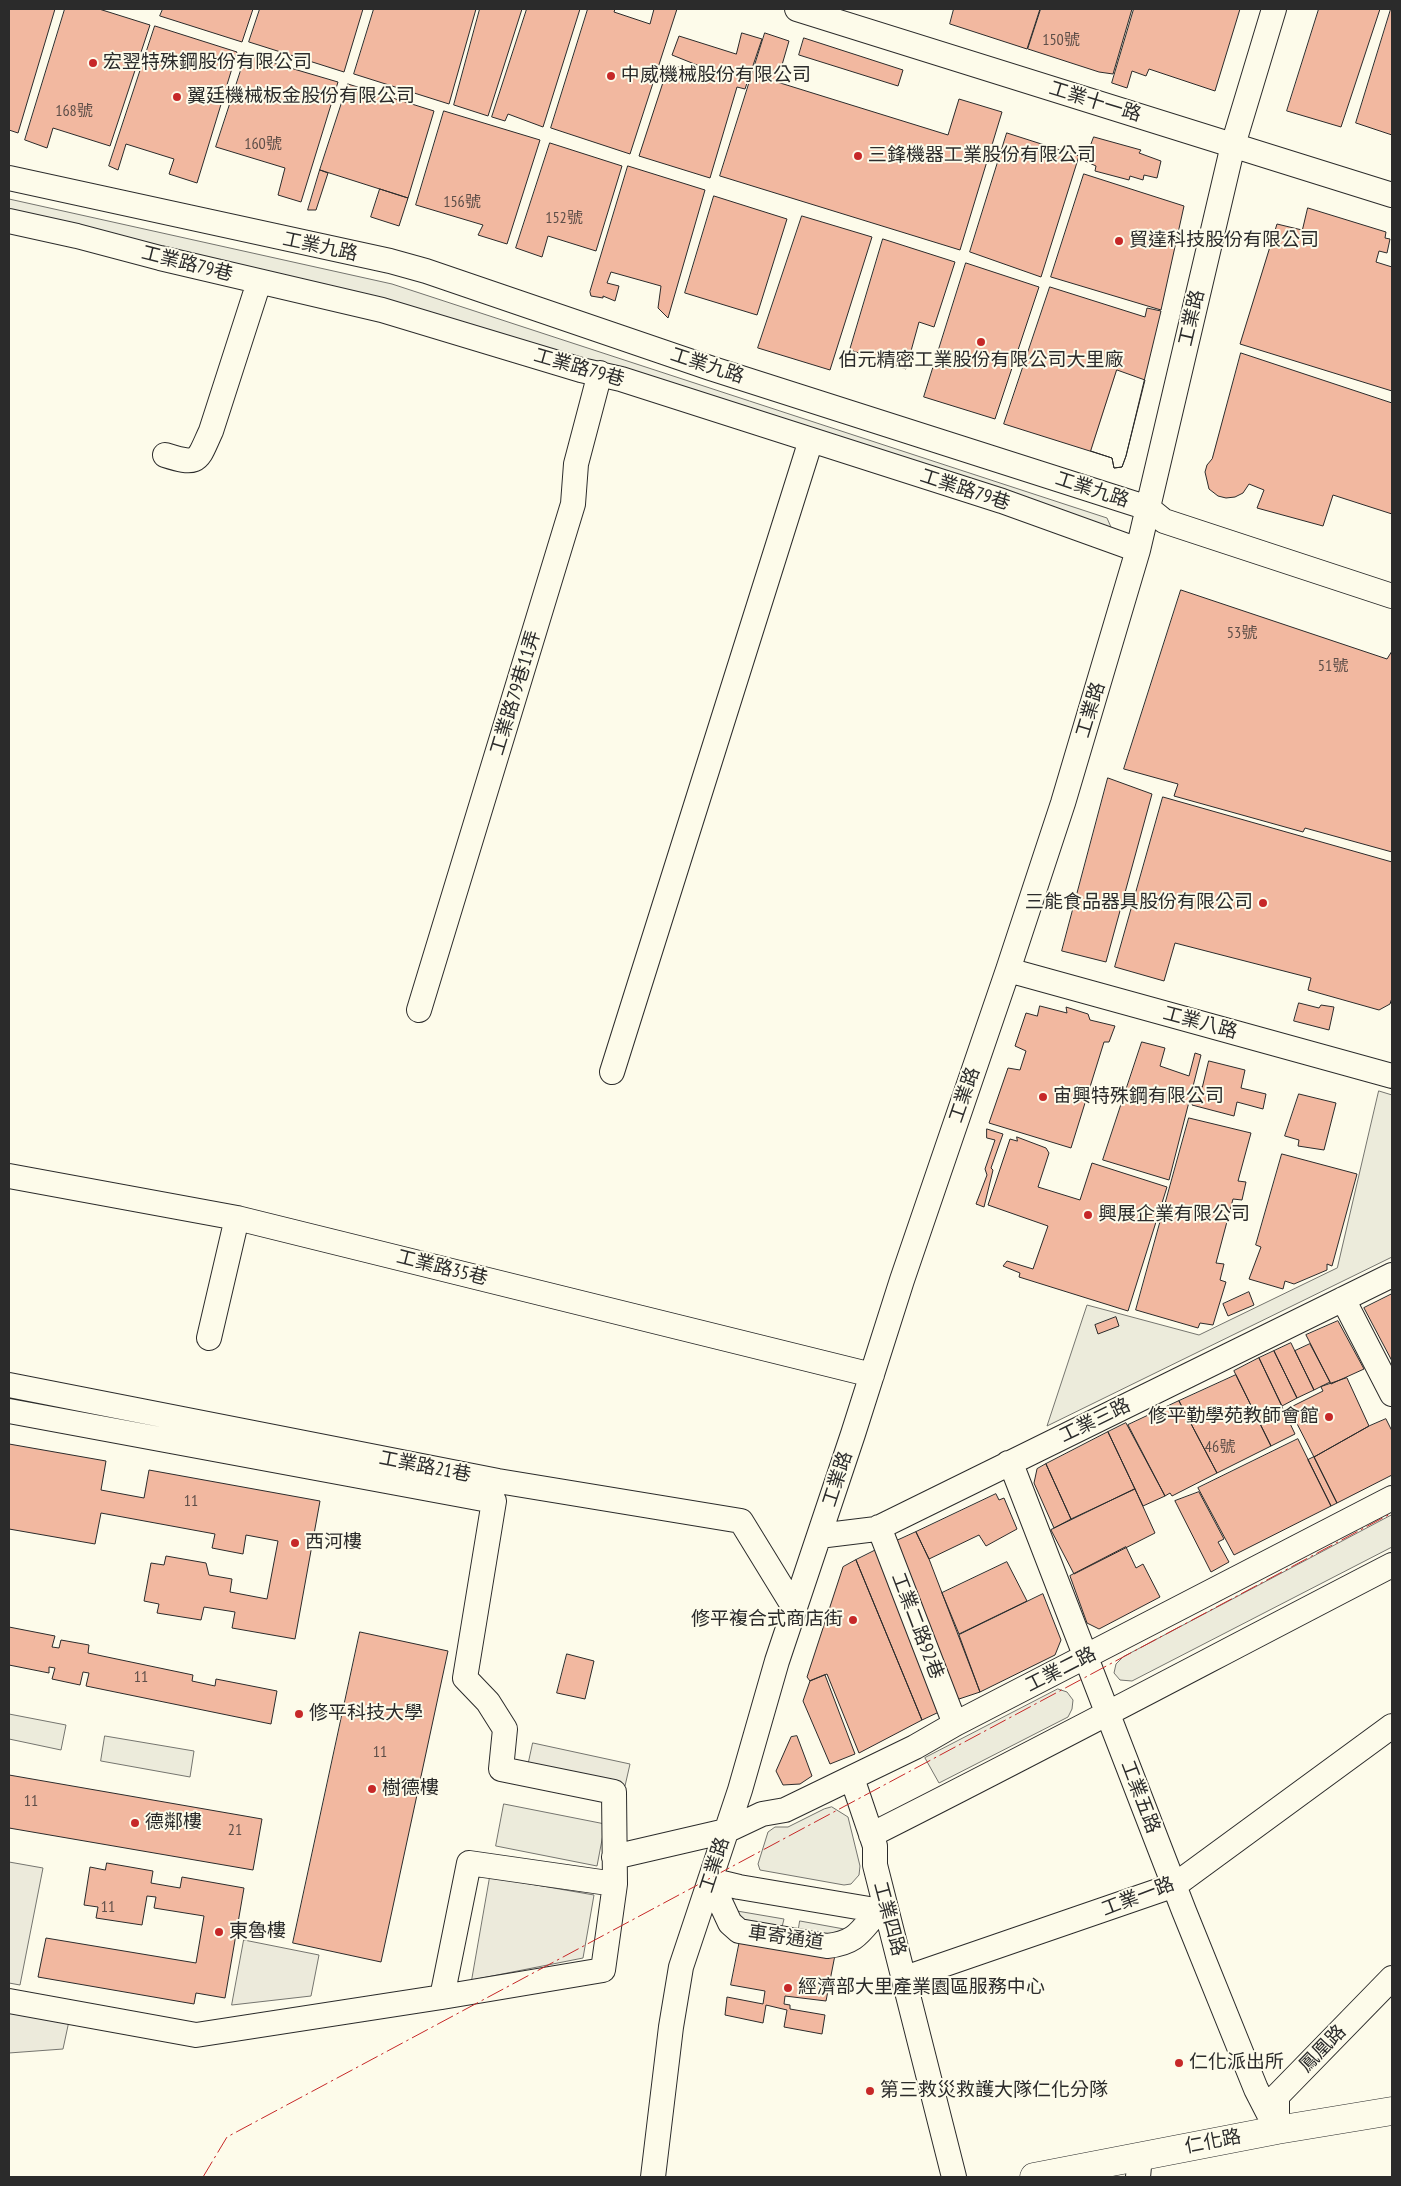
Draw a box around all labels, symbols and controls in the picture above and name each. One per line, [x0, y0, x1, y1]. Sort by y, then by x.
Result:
house number: 150號 [1042, 30, 1080, 50]
place label: 宏翌特殊鋼股份有限公司 [103, 52, 312, 74]
marker: 宏翌特殊鋼股份有限公司 [87, 57, 99, 69]
place label: 中威機械股份有限公司 [621, 65, 811, 87]
marker: 中威機械股份有限公司 [605, 70, 617, 82]
street label: 工業十一路 [1046, 77, 1144, 127]
place label: 翼廷機械板金股份有限公司 [187, 86, 415, 108]
marker: 翼廷機械板金股份有限公司 [171, 91, 183, 103]
house number: 168號 [55, 101, 93, 121]
house number: 160號 [244, 134, 282, 154]
place label: 三鋒機器工業股份有限公司 [868, 145, 1096, 167]
marker: 三鋒機器工業股份有限公司 [852, 150, 864, 162]
house number: 156號 [443, 192, 481, 212]
house number: 152號 [545, 208, 583, 228]
street label: 工業九路 [280, 228, 360, 266]
place label: 貿達科技股份有限公司 [1129, 230, 1319, 252]
marker: 貿達科技股份有限公司 [1113, 235, 1125, 247]
street label: 工業路79巷 [139, 242, 235, 286]
street label: 工業路 [1174, 288, 1210, 348]
marker: 伯元精密工業股份有限公司大里廠 [975, 336, 987, 348]
street label: 工業九路 [667, 343, 747, 389]
street label: 工業路79巷 [531, 344, 627, 392]
place label: 伯元精密工業股份有限公司大里廠 [839, 350, 1123, 372]
street label: 工業路79巷 [917, 465, 1013, 515]
street label: 工業九路 [1052, 467, 1132, 513]
house number: 53號 [1227, 623, 1257, 643]
street label: 工業路79巷11弄 [486, 628, 546, 758]
house number: 51號 [1318, 656, 1348, 676]
street label: 工業路 [1072, 679, 1110, 741]
place label: 三能食品器具股份有限公司 [1025, 892, 1253, 914]
marker: 三能食品器具股份有限公司 [1257, 897, 1269, 909]
street label: 工業八路 [1160, 1002, 1240, 1044]
street label: 工業路 [945, 1064, 985, 1126]
place label: 宙興特殊鋼有限公司 [1053, 1086, 1224, 1108]
marker: 宙興特殊鋼有限公司 [1037, 1091, 1049, 1103]
place label: 興展企業有限公司 [1098, 1204, 1250, 1226]
marker: 興展企業有限公司 [1082, 1209, 1094, 1221]
street label: 工業路35巷 [394, 1246, 490, 1290]
street label: 工業三路 [1056, 1394, 1134, 1448]
place label: 修平勤學苑教師會館 [1148, 1406, 1319, 1428]
marker: 修平勤學苑教師會館 [1323, 1411, 1335, 1423]
house number: 46號 [1205, 1437, 1235, 1457]
street label: 工業路21巷 [377, 1447, 473, 1487]
street label: 工業路 [818, 1448, 858, 1510]
house number: 11 [184, 1491, 198, 1511]
place label: 西河樓 [305, 1532, 362, 1554]
marker: 西河樓 [289, 1537, 301, 1549]
street label: 工業二路92巷 [886, 1570, 948, 1682]
place label: 修平複合式商店街 [691, 1609, 843, 1631]
marker: 修平複合式商店街 [847, 1614, 859, 1626]
street label: 工業二路 [1022, 1643, 1100, 1697]
house number: 11 [134, 1667, 148, 1687]
place label: 修平科技大學 [309, 1703, 423, 1725]
marker: 修平科技大學 [293, 1708, 305, 1720]
house number: 11 [373, 1742, 387, 1762]
street label: 工業五路 [1116, 1757, 1164, 1837]
place label: 樹德樓 [382, 1778, 439, 1800]
marker: 樹德樓 [366, 1783, 378, 1795]
house number: 11 [24, 1791, 38, 1811]
place label: 德鄰樓 [145, 1812, 202, 1834]
marker: 德鄰樓 [129, 1817, 141, 1829]
house number: 21 [228, 1820, 242, 1840]
street label: 工業路 [695, 1834, 735, 1896]
street label: 工業一路 [1098, 1873, 1178, 1921]
street label: 工業四路 [868, 1879, 910, 1959]
house number: 11 [101, 1897, 115, 1917]
place label: 東魯樓 [229, 1921, 286, 1943]
street label: 車寄通道 [747, 1921, 825, 1955]
marker: 東魯樓 [213, 1926, 225, 1938]
place label: 經濟部大里產業園區服務中心 [798, 1977, 1045, 1999]
marker: 經濟部大里產業園區服務中心 [782, 1982, 794, 1994]
street label: 鳳凰路 [1295, 2021, 1351, 2077]
place label: 仁化派出所 [1189, 2052, 1284, 2074]
marker: 仁化派出所 [1173, 2057, 1185, 2069]
place label: 第三救災救護大隊仁化分隊 [880, 2080, 1108, 2102]
marker: 第三救災救護大隊仁化分隊 [864, 2085, 876, 2097]
street label: 仁化路 [1183, 2125, 1243, 2159]

